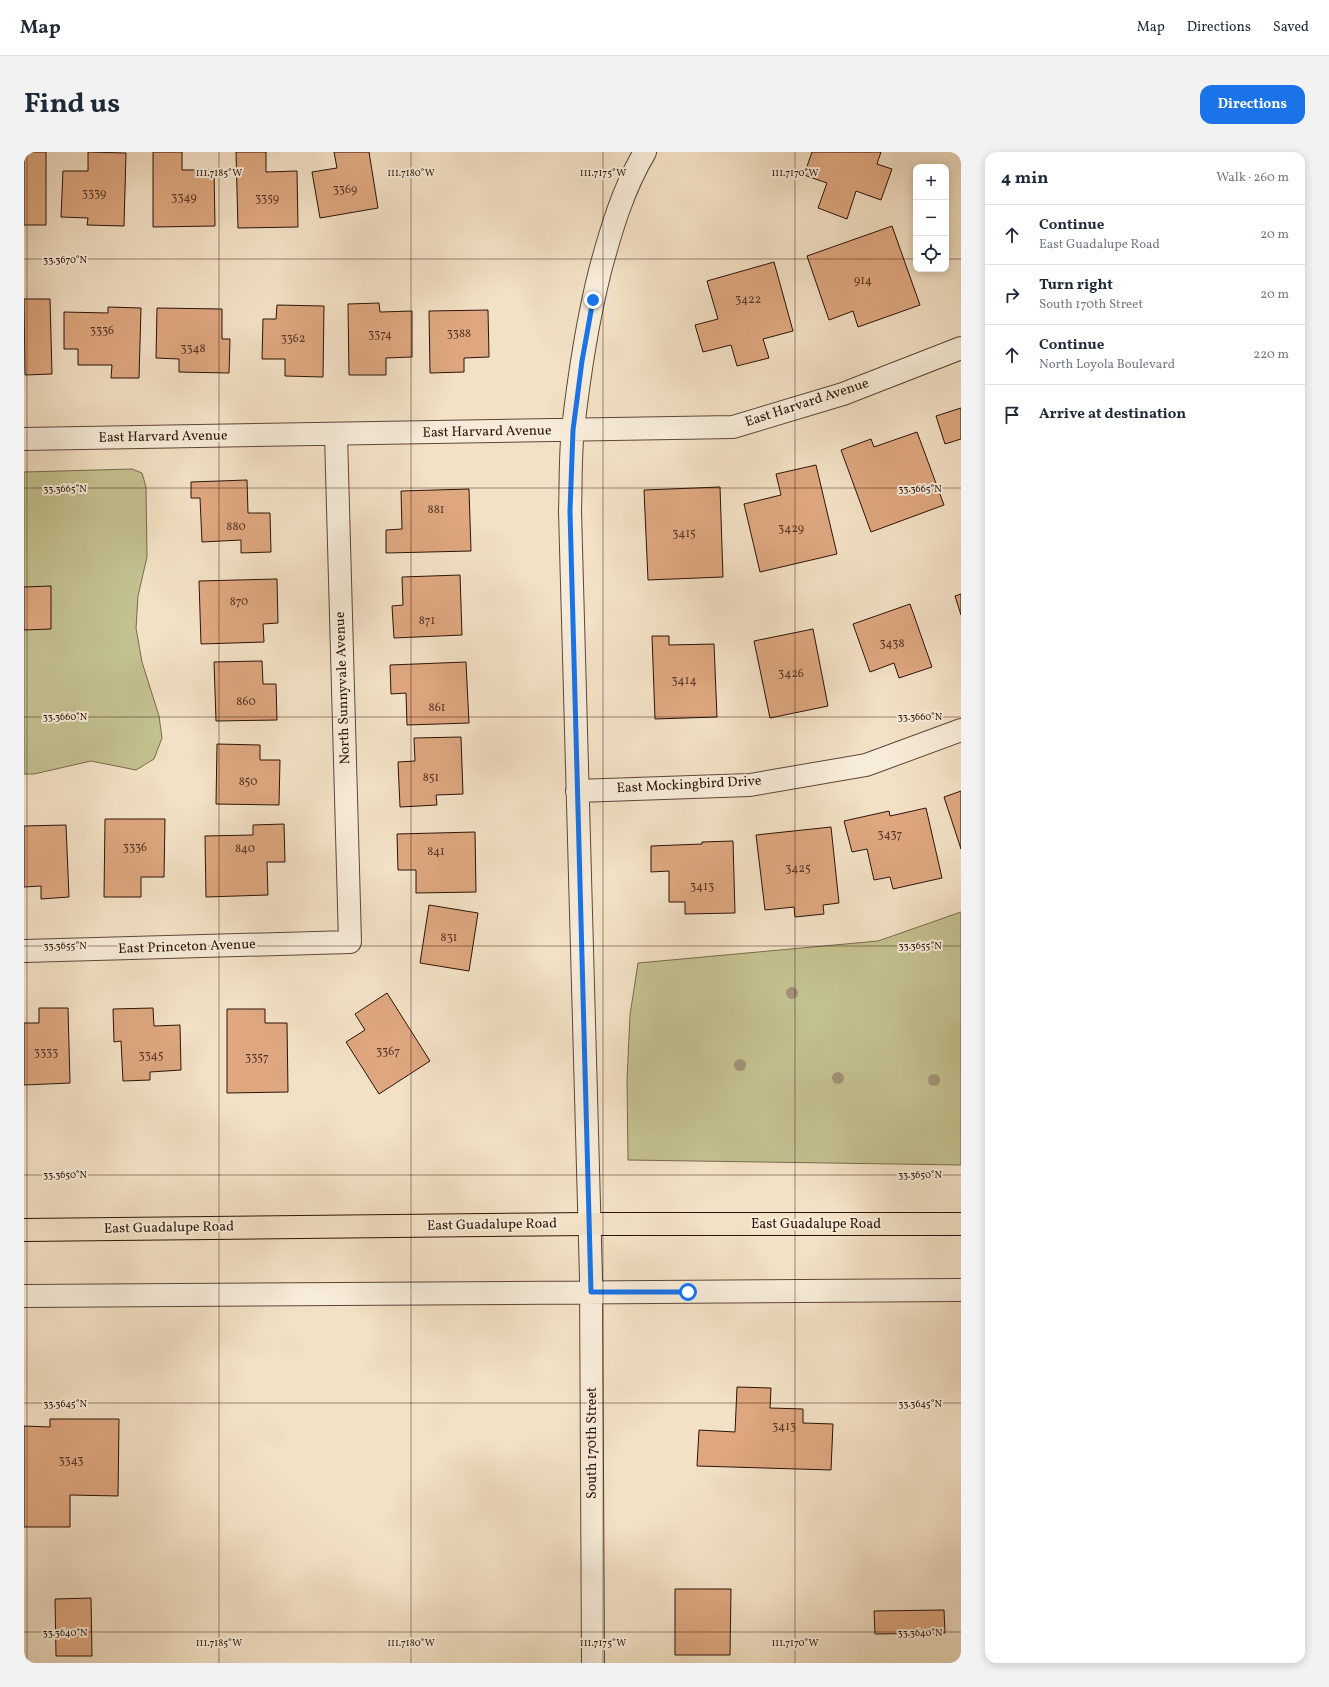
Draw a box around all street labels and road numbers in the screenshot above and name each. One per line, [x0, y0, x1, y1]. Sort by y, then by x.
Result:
street label: East Harvard Avenue [743, 374, 872, 432]
street label: East Harvard Avenue [422, 421, 552, 443]
street label: East Harvard Avenue [98, 426, 228, 448]
street label: North Sunnyvale Avenue [331, 611, 355, 765]
street label: East Mockingbird Drive [616, 772, 762, 798]
street label: East Princeton Avenue [118, 935, 257, 959]
street label: East Guadalupe Road [427, 1214, 557, 1236]
street label: East Guadalupe Road [751, 1215, 881, 1234]
street label: East Guadalupe Road [104, 1217, 234, 1239]
street label: South 170th Street [583, 1387, 602, 1499]

